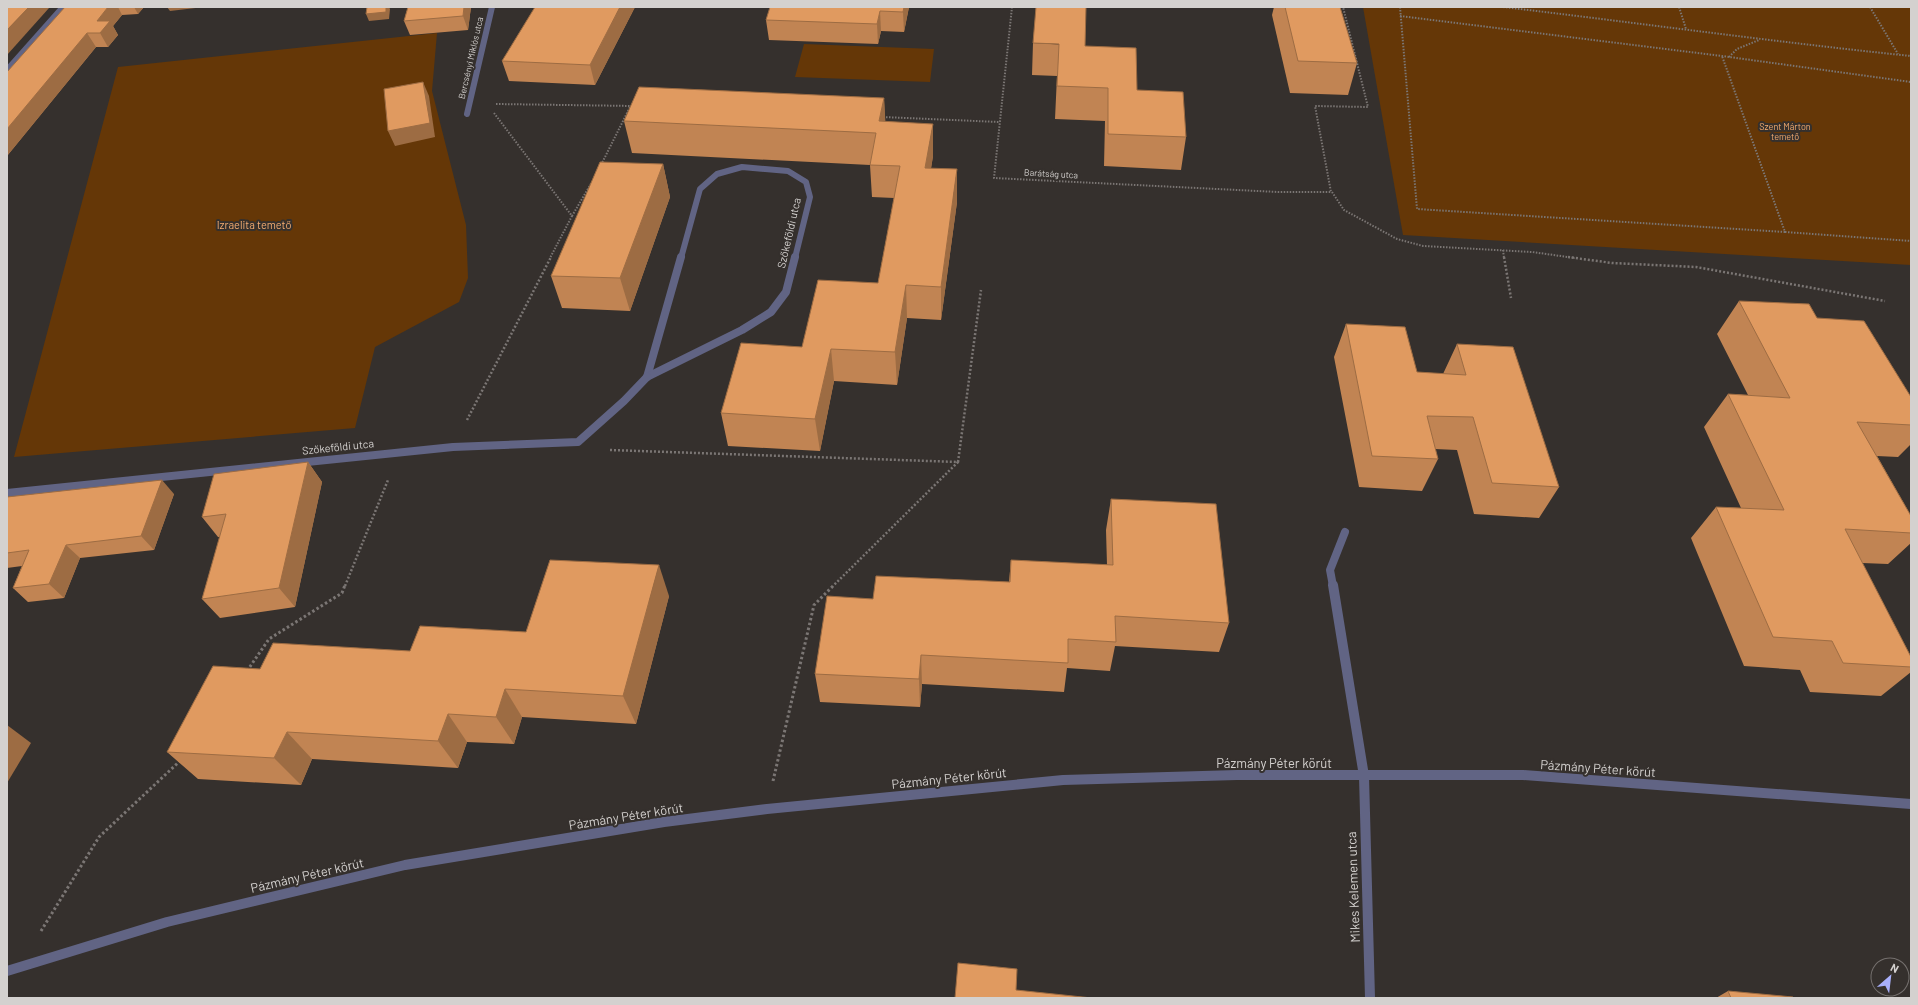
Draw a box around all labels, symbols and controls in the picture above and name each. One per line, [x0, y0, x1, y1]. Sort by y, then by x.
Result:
street label: Bercsényi Miklós utca [456, 16, 485, 100]
park label: Szent Márton temető [1759, 121, 1811, 142]
street label: Barátság utca [1024, 167, 1078, 180]
street label: Szőkeföldi utca [774, 196, 803, 270]
park label: Izraelita temető [217, 218, 291, 231]
street label: Szőkeföldi utca [301, 436, 375, 457]
street label: Pázmány Péter körút [1216, 755, 1332, 771]
street label: Pázmány Péter körút [1540, 756, 1656, 780]
street label: Pázmány Péter körút [891, 764, 1007, 792]
street label: Pázmány Péter körút [568, 799, 684, 833]
street label: Mikes Kelemen utca [1343, 831, 1363, 943]
street label: Pázmány Péter körút [249, 854, 365, 896]
north arrow [1870, 957, 1910, 997]
text: N [1889, 960, 1901, 975]

